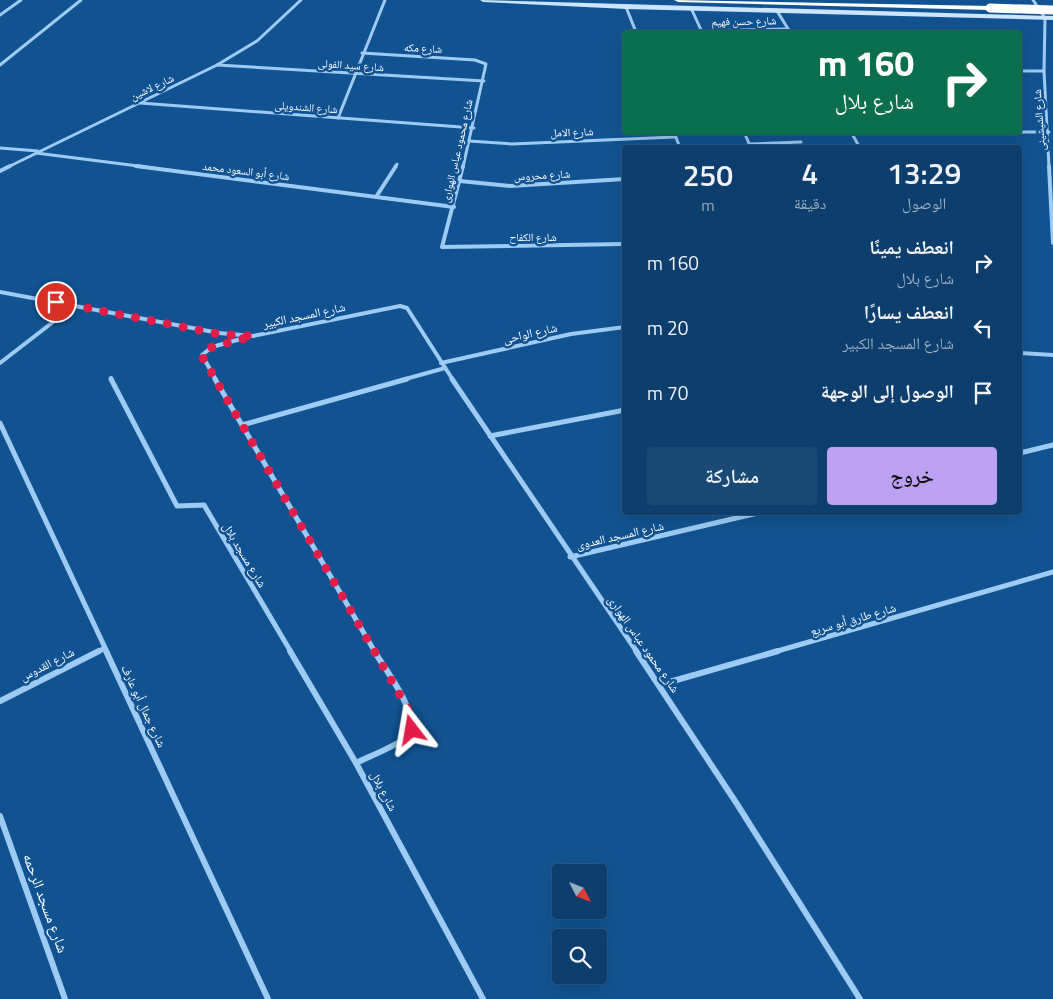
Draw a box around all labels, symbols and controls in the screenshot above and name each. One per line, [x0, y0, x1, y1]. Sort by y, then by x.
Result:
street label: شارع حسن فهيم [711, 12, 777, 30]
text: 160 m [818, 36, 914, 90]
street label: شارع مكه [403, 39, 443, 57]
icon: right [932, 50, 997, 115]
street label: شارع سيد الفولى [317, 55, 385, 75]
street label: شارع لاشين [127, 70, 177, 104]
text: شارع بلال [835, 84, 914, 118]
street label: شارع الشيشينى [1029, 89, 1049, 151]
street label: شارع الشندويلى [274, 97, 338, 117]
street label: شارع محمود عباس الهوارى [437, 98, 477, 204]
street label: شارع الامل [550, 123, 594, 141]
text: 4 [802, 150, 818, 196]
text: 13:29 [887, 150, 961, 196]
text: 250 [683, 152, 733, 198]
street label: شارع أبو السعود محمد [202, 158, 290, 184]
street label: شارع محروس [513, 166, 571, 184]
text: دقيقة [794, 191, 826, 215]
text: الوصول [902, 191, 946, 215]
text: m [701, 193, 715, 217]
street label: شارع الكفاح [509, 229, 557, 245]
text: انعطف يمينًا [869, 232, 954, 261]
text: 160 m [647, 248, 699, 277]
icon: right [969, 249, 997, 277]
text: شارع بلال [896, 266, 954, 290]
pin [35, 281, 77, 323]
icon: arrive [42, 288, 70, 316]
street label: شارع المسجد الكبير [260, 297, 347, 333]
text: انعطف يسارًا [864, 297, 954, 326]
text: 20 m [647, 313, 688, 342]
icon: left [969, 314, 997, 342]
street label: شارع الواحى [501, 318, 559, 348]
text: شارع المسجد الكبير [842, 331, 954, 355]
text: الوصول إلى الوجهة [821, 376, 954, 405]
text: 70 m [647, 378, 688, 407]
icon: arrive [969, 379, 997, 407]
button: مشاركة [647, 447, 817, 505]
button: خروج [827, 447, 997, 505]
street label: شارع المسجد العدوى [574, 516, 666, 554]
street label: شارع مسجد بلال [218, 519, 272, 591]
street label: شارع محمود عباس الهوارى [603, 591, 685, 697]
street label: شارع طارق أبو سريع [808, 598, 898, 640]
street label: شارع القدوس [16, 642, 78, 686]
street label: شارع جمال أبو عارف [117, 662, 171, 751]
position arrow [385, 703, 437, 755]
street label: شارع بلال [365, 767, 403, 815]
street label: شارع مسجد الرحمه [17, 850, 75, 956]
north arrow [552, 864, 608, 919]
map controls [552, 864, 607, 984]
button: search [552, 929, 607, 984]

